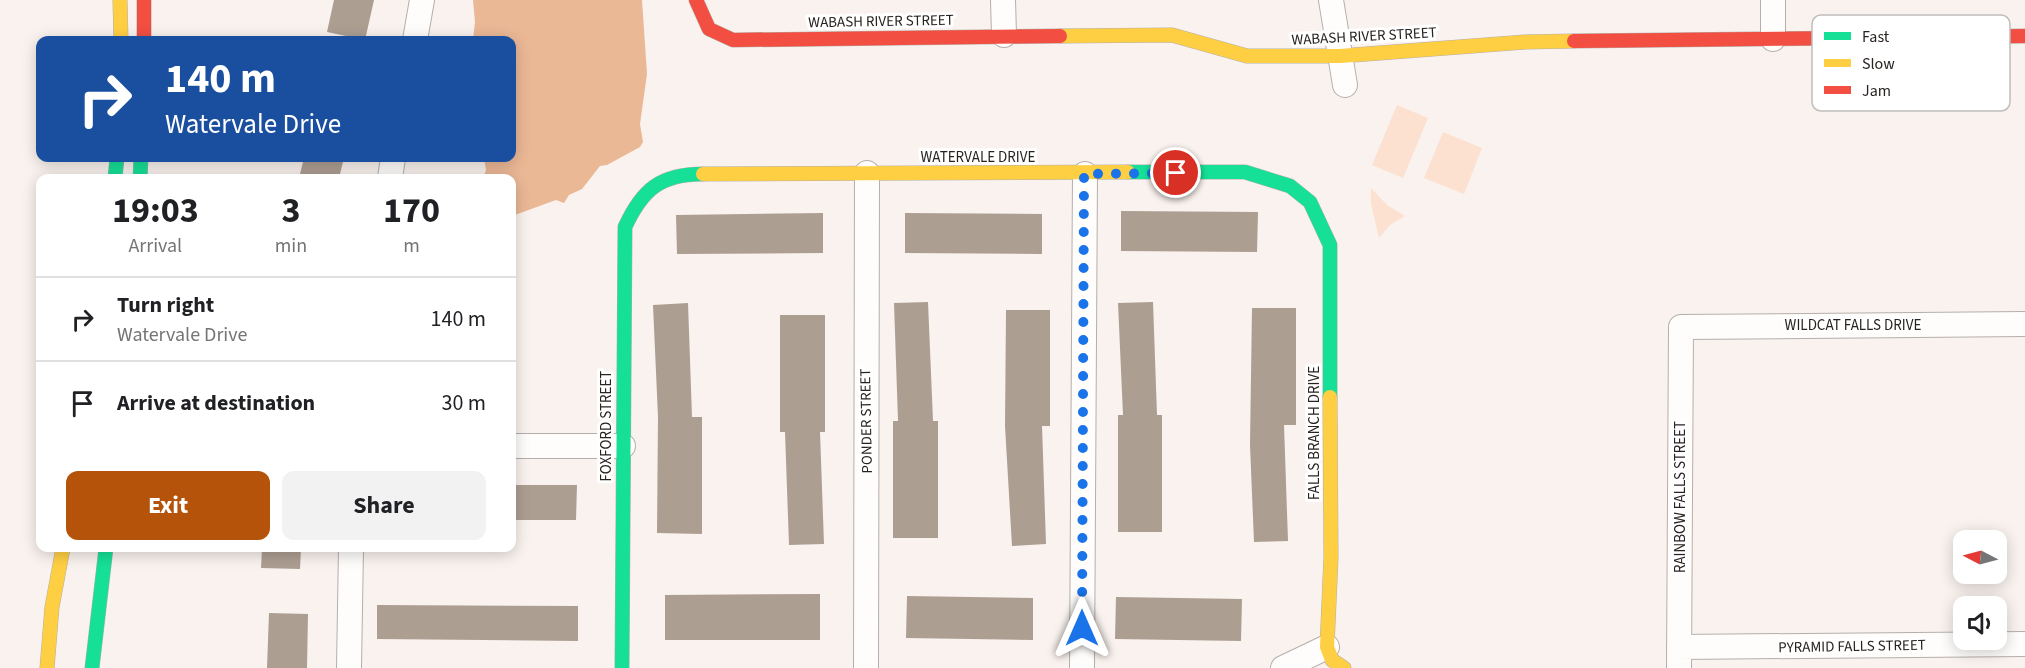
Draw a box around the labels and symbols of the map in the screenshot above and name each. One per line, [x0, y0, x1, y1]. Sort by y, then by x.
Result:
street label: WABASH RIVER STREET [808, 10, 954, 33]
legend [1812, 15, 2010, 111]
street label: WABASH RIVER STREET [1291, 22, 1437, 51]
text: Fast [1862, 26, 1890, 48]
text: Slow [1862, 53, 1895, 75]
text: Jam [1862, 80, 1891, 102]
street label: WATERVALE DRIVE [921, 147, 1036, 168]
pin [1150, 147, 1201, 198]
street label: WILDCAT FALLS DRIVE [1785, 315, 1921, 336]
street label: FALLS BRANCH DRIVE [1304, 366, 1325, 500]
street label: PONDER STREET [855, 368, 878, 474]
street label: FOXFORD STREET [596, 371, 617, 481]
street label: RAINBOW FALLS STREET [1670, 421, 1691, 573]
north arrow [1953, 530, 2007, 584]
position arrow [1050, 596, 1114, 660]
street label: PYRAMID FALLS STREET [1778, 635, 1926, 658]

